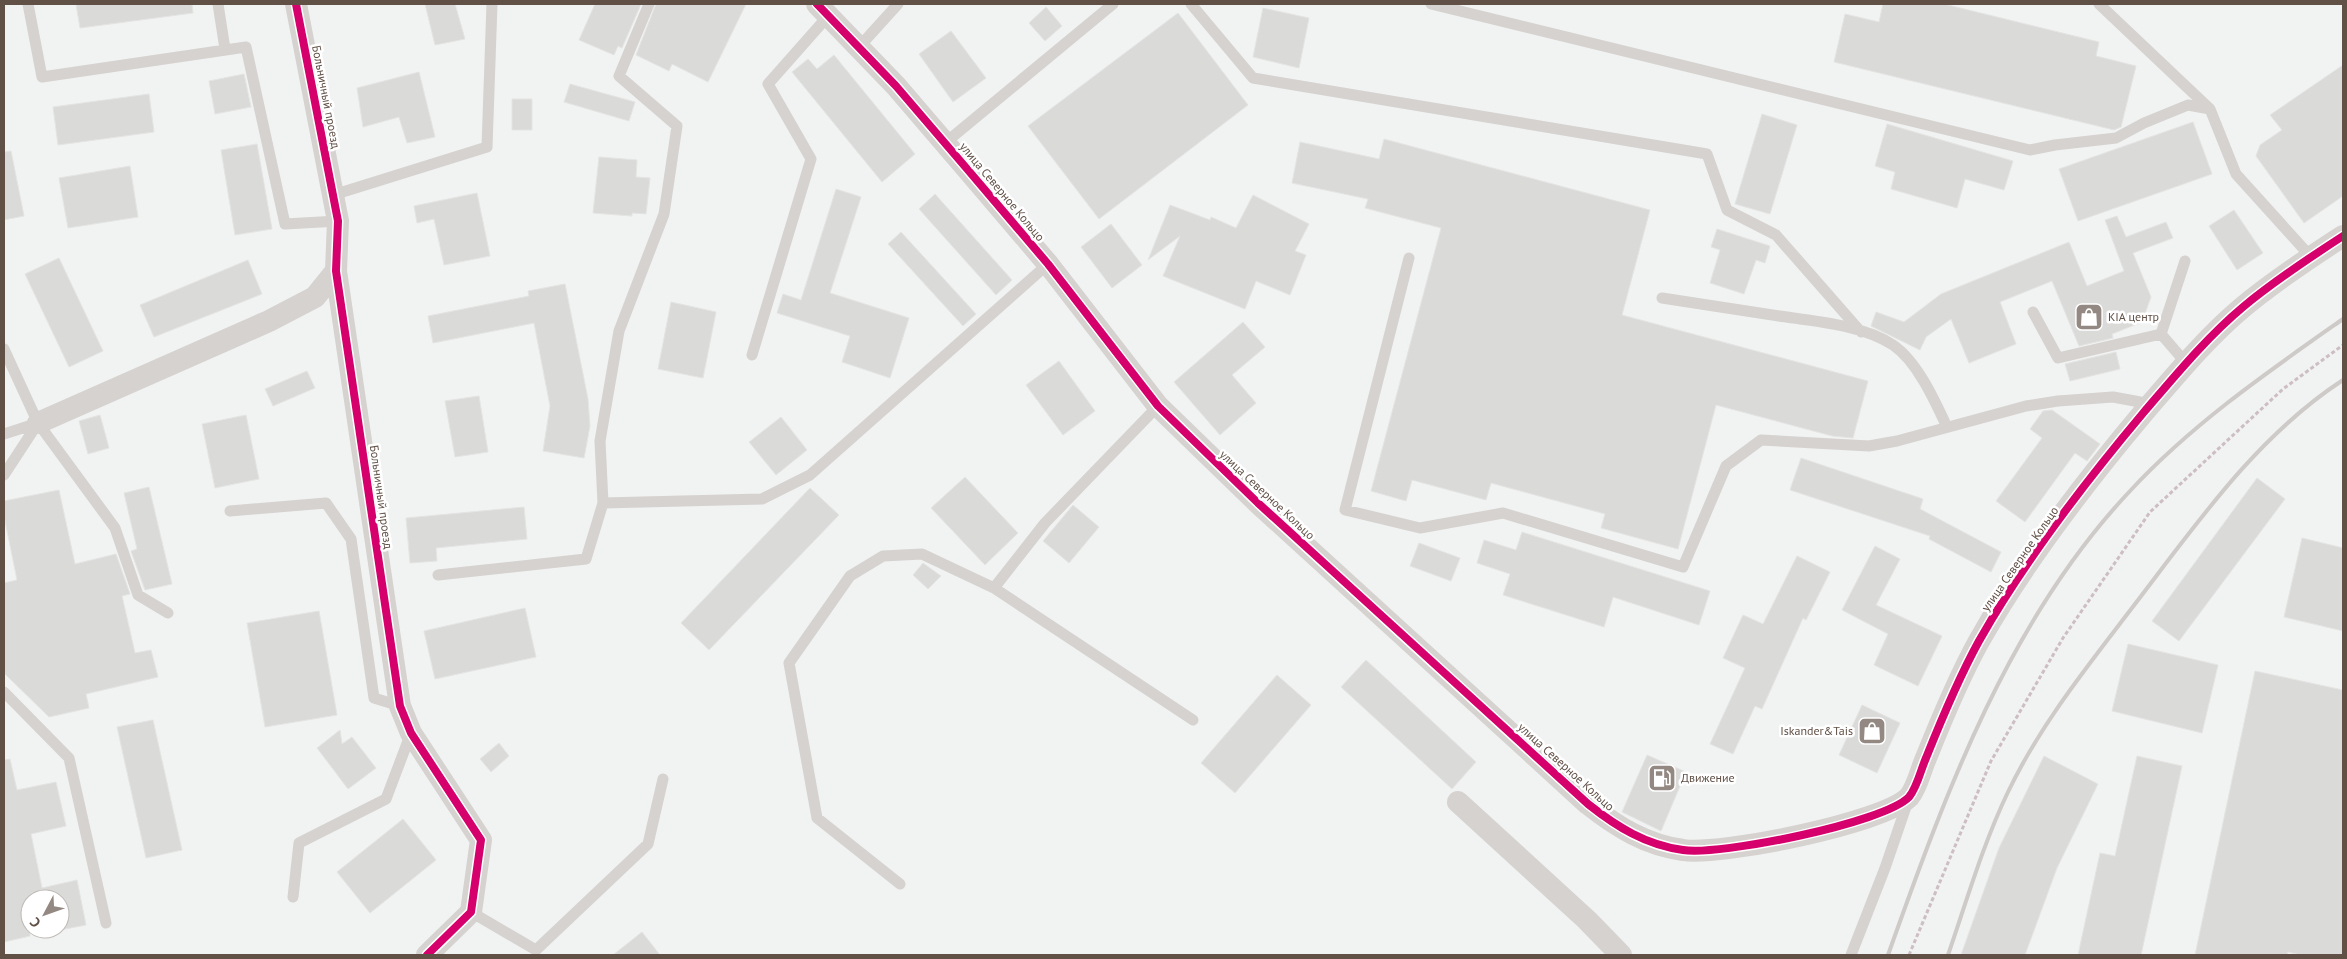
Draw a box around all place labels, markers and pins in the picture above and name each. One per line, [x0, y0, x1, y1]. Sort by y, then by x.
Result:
shop icon: KIA центр [2074, 302, 2104, 332]
place label: KIA центр [2108, 309, 2159, 324]
shop icon: Iskander&Tais [1857, 716, 1887, 746]
place label: Iskander&Tais [1780, 723, 1853, 738]
fuel station icon: Движение [1647, 763, 1677, 793]
place label: Движение [1681, 770, 1735, 785]

